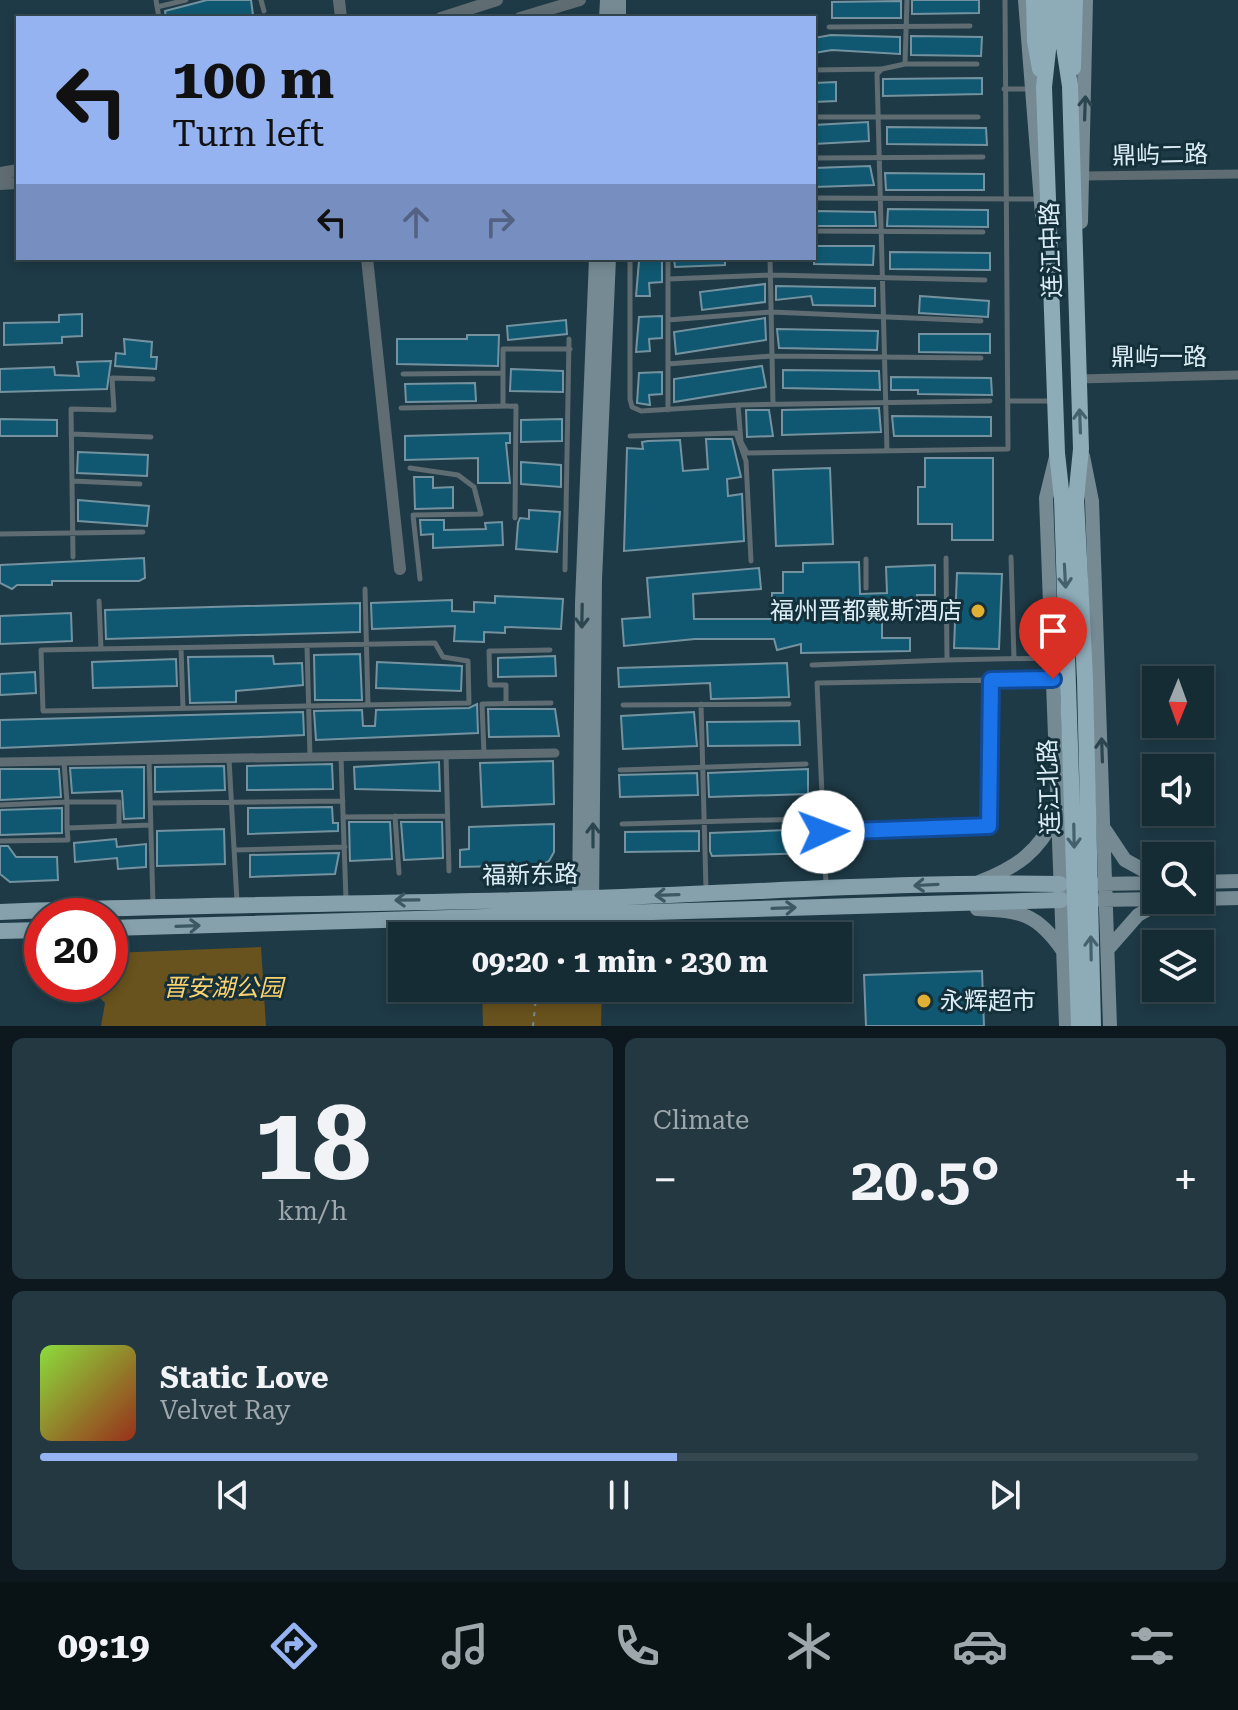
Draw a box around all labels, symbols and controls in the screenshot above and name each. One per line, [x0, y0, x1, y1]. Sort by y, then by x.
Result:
text: 100 m [172, 46, 334, 112]
icon: left [40, 48, 144, 152]
one-way arrow [1078, 96, 1093, 122]
text: Turn left [172, 113, 324, 155]
street label: 鼎屿二路 [1112, 140, 1208, 170]
icon: left [310, 200, 354, 244]
icon: ahead [394, 200, 438, 244]
icon: right [478, 200, 522, 244]
street label: 连江中路 [1035, 202, 1067, 298]
street label: 鼎屿一路 [1111, 343, 1207, 371]
one-way arrow [1073, 408, 1088, 435]
one-way arrow [1058, 562, 1073, 589]
place label: 福州晋都戴斯酒店 [770, 597, 962, 625]
pin [1019, 597, 1087, 679]
one-way arrow [574, 602, 589, 629]
marker: 福州晋都戴斯酒店 [969, 602, 987, 620]
icon: arrive [1031, 609, 1075, 653]
north arrow [1142, 666, 1214, 738]
map controls [1142, 666, 1214, 1002]
one-way arrow [1094, 737, 1109, 764]
street label: 连江北路 [1033, 739, 1065, 835]
button: sound [1142, 754, 1214, 826]
position arrow [781, 790, 865, 874]
one-way arrow [585, 822, 601, 849]
one-way arrow [1067, 822, 1082, 849]
button: search [1142, 842, 1214, 914]
street label: 福新东路 [482, 860, 578, 890]
one-way arrow [913, 877, 940, 892]
one-way arrow [654, 888, 681, 903]
one-way arrow [394, 893, 421, 908]
speed limit sign: 20 [24, 898, 128, 1002]
one-way arrow [770, 901, 797, 916]
one-way arrow [174, 919, 201, 934]
button: layers [1142, 930, 1214, 1002]
one-way arrow [1084, 935, 1099, 962]
text: 09:20 · 1 min · 230 m [472, 944, 768, 979]
park label: 晋安湖公园 [163, 974, 286, 1002]
place label: 永辉超市 [940, 987, 1036, 1015]
marker: 永辉超市 [915, 992, 933, 1010]
text: 18 [254, 1083, 371, 1204]
text: Climate [653, 1105, 749, 1135]
text: 20.5° [851, 1144, 1000, 1215]
text: − [653, 1154, 678, 1206]
text: + [1173, 1154, 1198, 1206]
text: km/h [278, 1196, 347, 1226]
text: Static Love [160, 1360, 329, 1395]
text: Velvet Ray [160, 1395, 291, 1425]
icon: previous [211, 1473, 255, 1517]
icon: pause [597, 1473, 641, 1517]
icon: next [983, 1473, 1027, 1517]
icon: directions [266, 1618, 322, 1674]
icon: music [437, 1618, 493, 1674]
icon: phone [609, 1618, 665, 1674]
icon: climate [781, 1618, 837, 1674]
icon: car [952, 1618, 1008, 1674]
icon: filters [1124, 1618, 1180, 1674]
text: 09:19 [58, 1625, 150, 1667]

